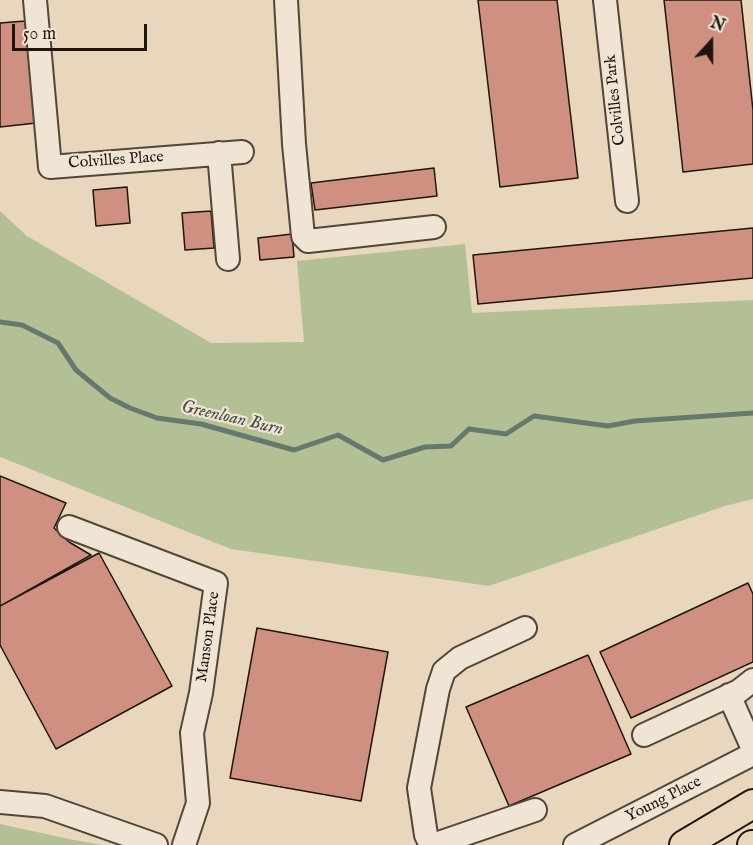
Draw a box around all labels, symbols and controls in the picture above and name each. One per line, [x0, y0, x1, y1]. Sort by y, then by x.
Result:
scale bar [15, 12, 150, 50]
north arrow [681, 12, 741, 72]
text: N [707, 13, 727, 37]
text: 50 m [23, 23, 56, 46]
street label: Colvilles Park [602, 54, 630, 146]
street label: Colvilles Place [68, 148, 164, 174]
water label: Greenloan Burn [179, 397, 285, 441]
street label: Manson Place [193, 590, 225, 684]
street label: Young Place [623, 773, 705, 827]

